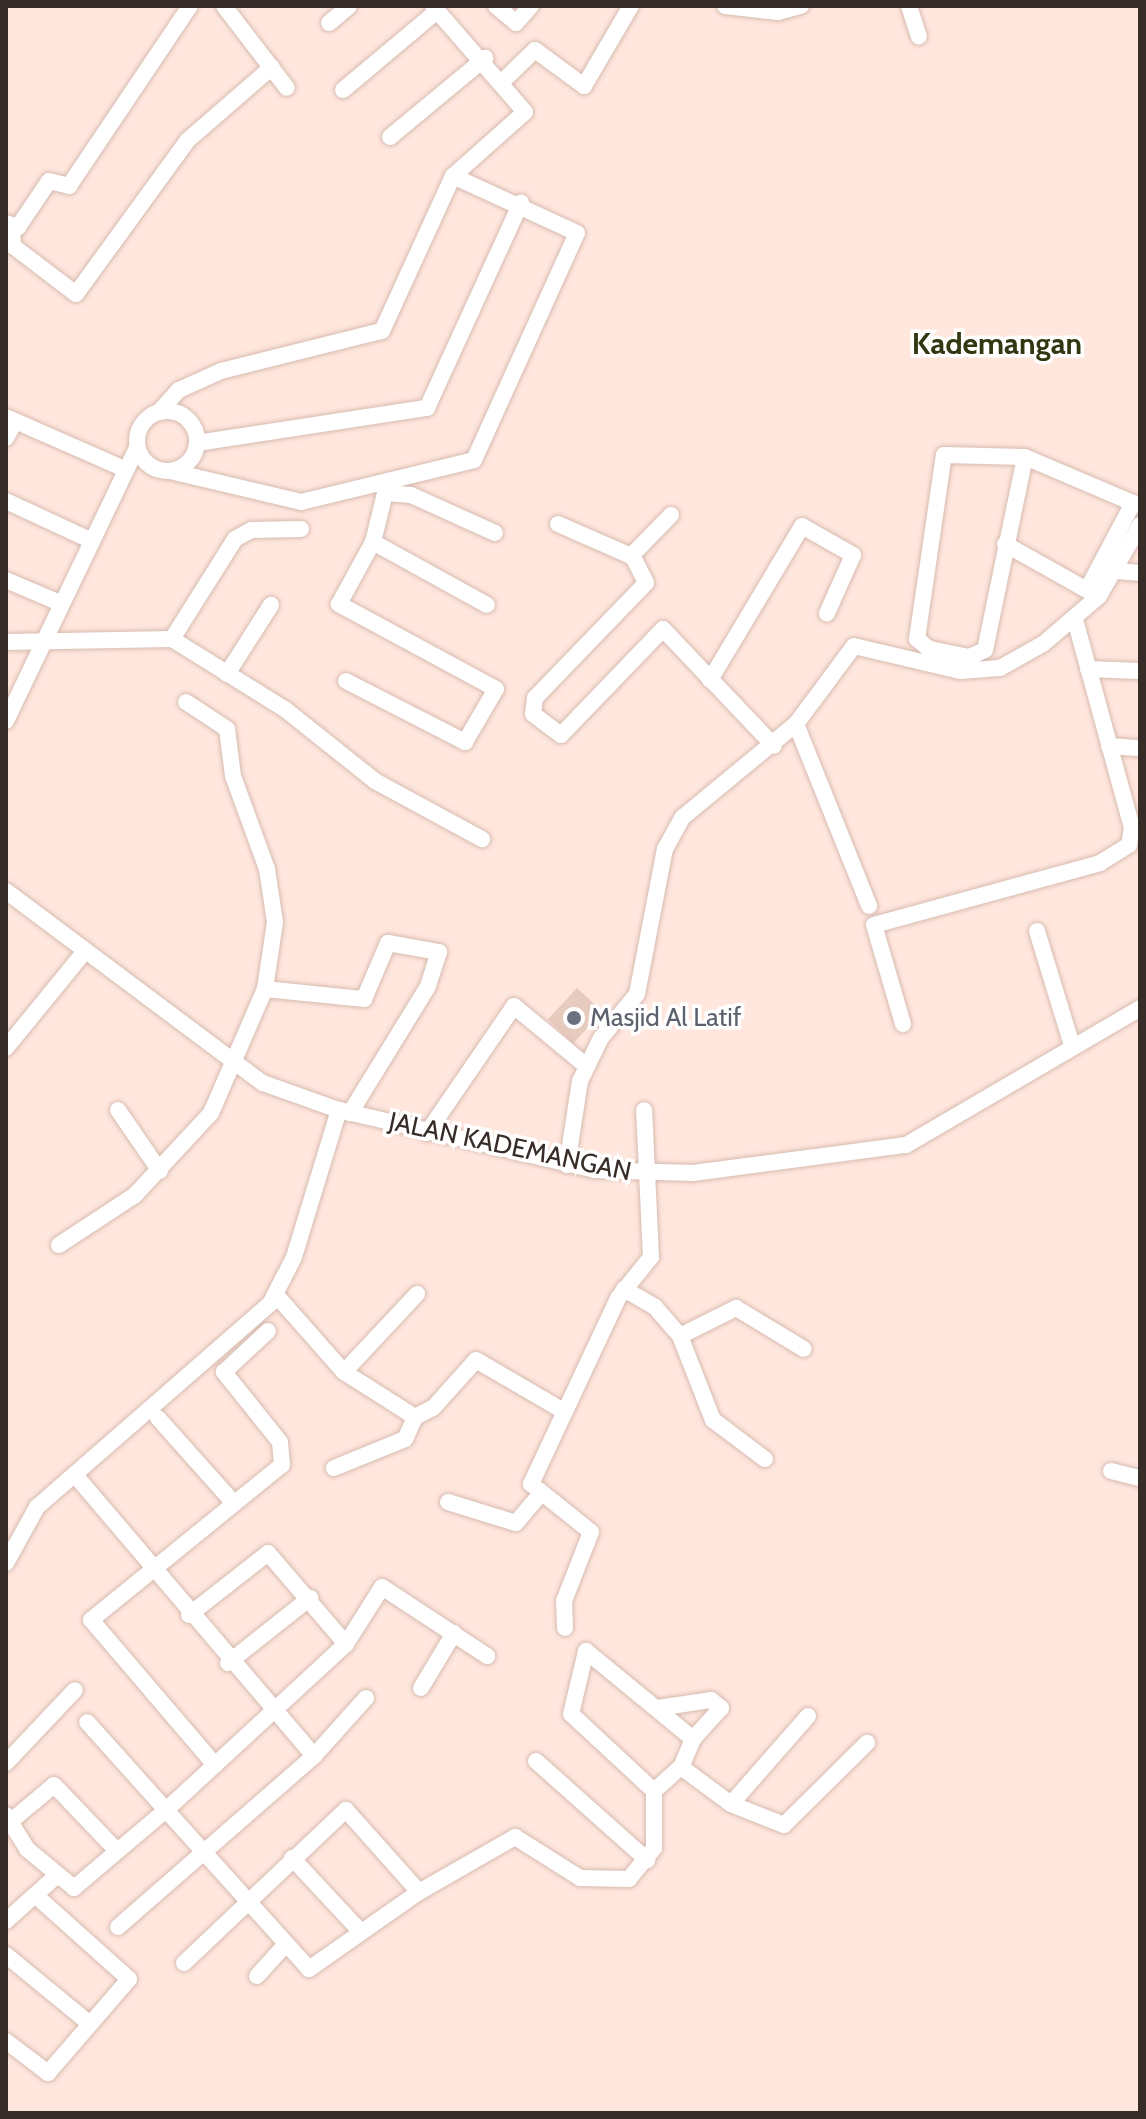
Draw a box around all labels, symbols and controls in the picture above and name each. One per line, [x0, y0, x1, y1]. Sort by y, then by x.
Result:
district label: Kademangan [912, 326, 1082, 362]
place label: Masjid Al Latif [590, 1002, 741, 1034]
marker: Masjid Al Latif [565, 1009, 583, 1027]
street label: JALAN KADEMANGAN [386, 1106, 634, 1188]

